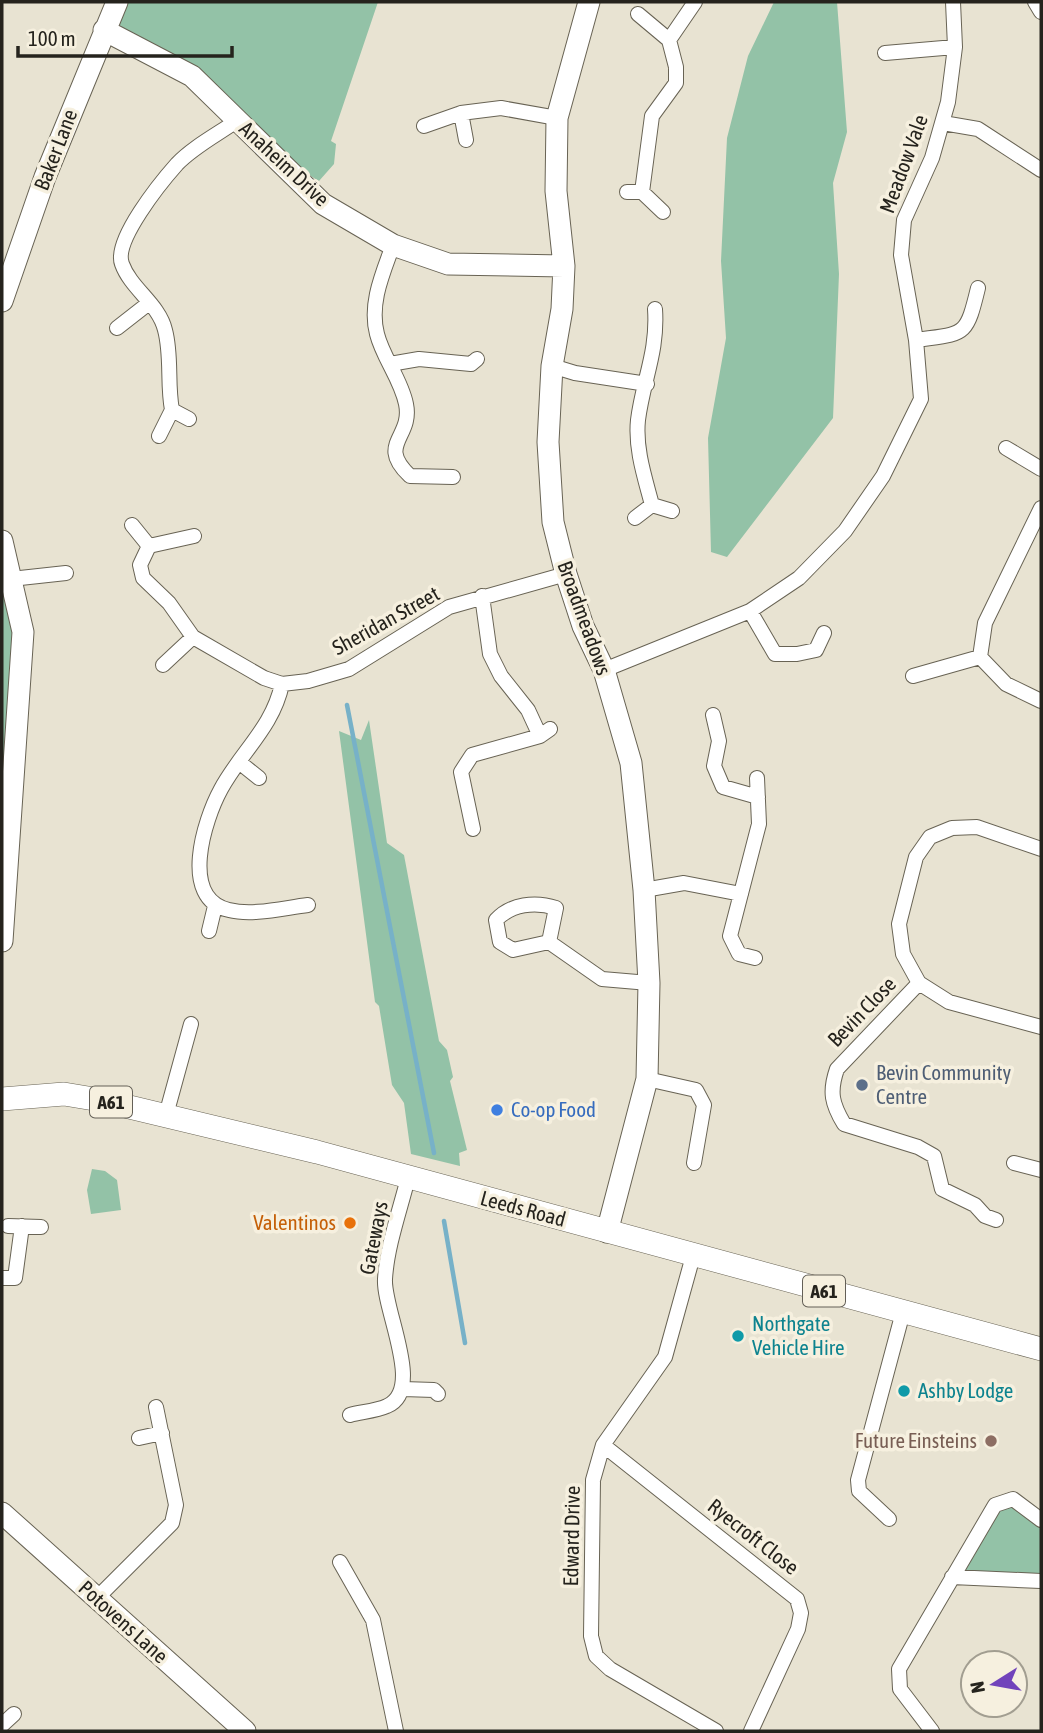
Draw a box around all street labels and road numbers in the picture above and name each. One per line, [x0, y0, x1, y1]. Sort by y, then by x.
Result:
street label: Baker Lane [29, 106, 81, 194]
street label: Meadow Vale [874, 111, 932, 216]
street label: Anaheim Drive [235, 116, 334, 211]
street label: Broadmeadows [553, 557, 617, 678]
street label: Sheridan Street [328, 581, 443, 659]
street label: Bevin Close [822, 972, 900, 1051]
road number: A61 [90, 1086, 132, 1118]
street label: Leeds Road [478, 1185, 569, 1231]
street label: Gateways [354, 1199, 392, 1277]
road number: A61 [803, 1275, 845, 1306]
street label: Edward Drive [558, 1485, 584, 1587]
street label: Ryecroft Close [703, 1493, 804, 1579]
street label: Potovens Lane [74, 1575, 173, 1667]

